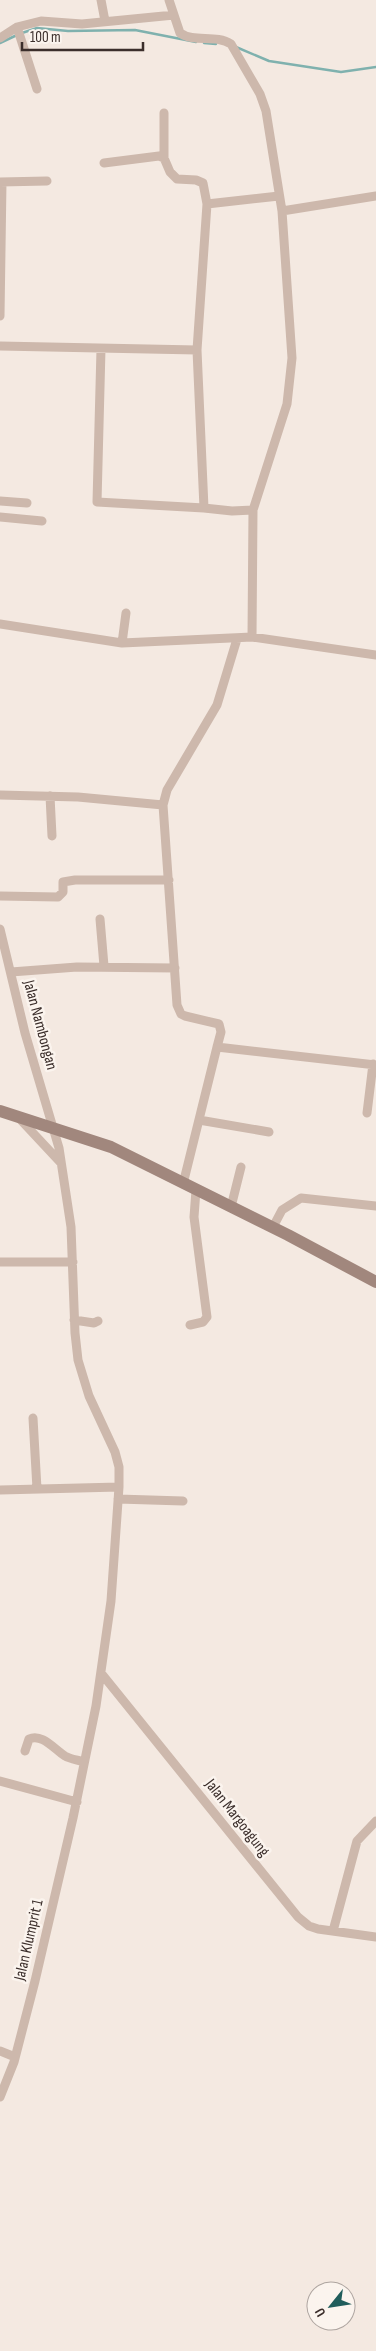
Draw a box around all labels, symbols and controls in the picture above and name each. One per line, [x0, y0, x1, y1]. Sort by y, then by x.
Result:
scale bar [22, 20, 144, 52]
text: 100 m [30, 28, 61, 47]
street label: Jalan Nambongan [19, 977, 61, 1072]
street label: Jalan Margoagung [200, 1775, 273, 1861]
street label: Jalan Klumprit 1 [10, 1897, 48, 1983]
north arrow [306, 2281, 356, 2331]
text: U [311, 2305, 329, 2320]

